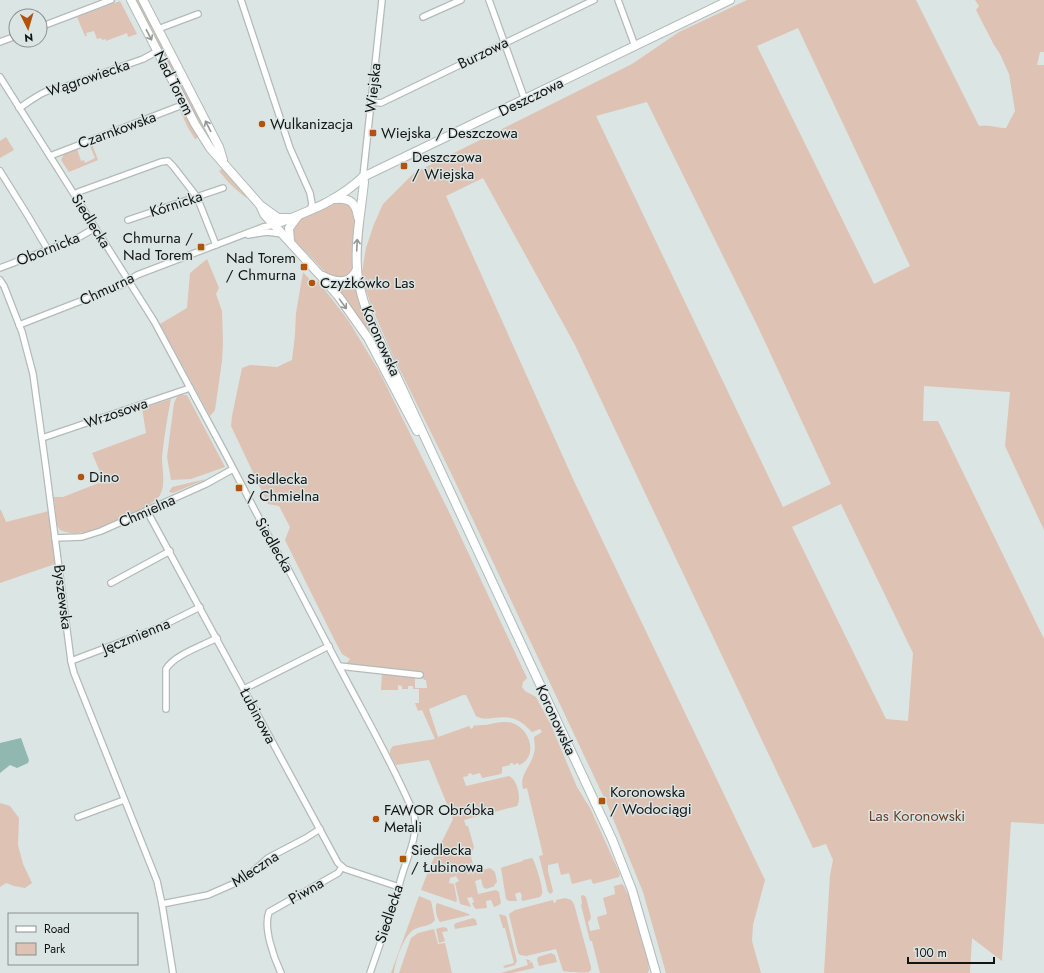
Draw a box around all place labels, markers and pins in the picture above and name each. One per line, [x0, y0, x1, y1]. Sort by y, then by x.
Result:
place label: Wulkanizacja [270, 113, 353, 135]
marker: Wulkanizacja [257, 119, 267, 129]
place label: Wiejska / Deszczowa [381, 122, 518, 144]
marker: Wiejska / Deszczowa [368, 128, 378, 138]
place label: Deszczowa / Wiejska [412, 146, 482, 185]
marker: Deszczowa / Wiejska [399, 161, 409, 171]
place label: Chmurna / Nad Torem [123, 227, 193, 266]
marker: Chmurna / Nad Torem [196, 242, 206, 252]
place label: Nad Torem / Chmurna [226, 247, 296, 286]
marker: Nad Torem / Chmurna [299, 262, 309, 272]
place label: Czyżkówko Las [320, 272, 415, 294]
marker: Czyżkówko Las [307, 278, 317, 288]
place label: Dino [89, 466, 119, 488]
place label: Siedlecka / Chmielna [247, 468, 319, 507]
marker: Dino [76, 472, 86, 482]
marker: Siedlecka / Chmielna [234, 483, 244, 493]
place label: Koronowska / Wodociągi [610, 781, 692, 820]
marker: Koronowska / Wodociągi [597, 796, 607, 806]
place label: FAWOR Obróbka Metali [384, 799, 494, 838]
marker: FAWOR Obróbka Metali [371, 814, 381, 824]
place label: Siedlecka / Łubinowa [411, 839, 483, 878]
marker: Siedlecka / Łubinowa [398, 854, 408, 864]

